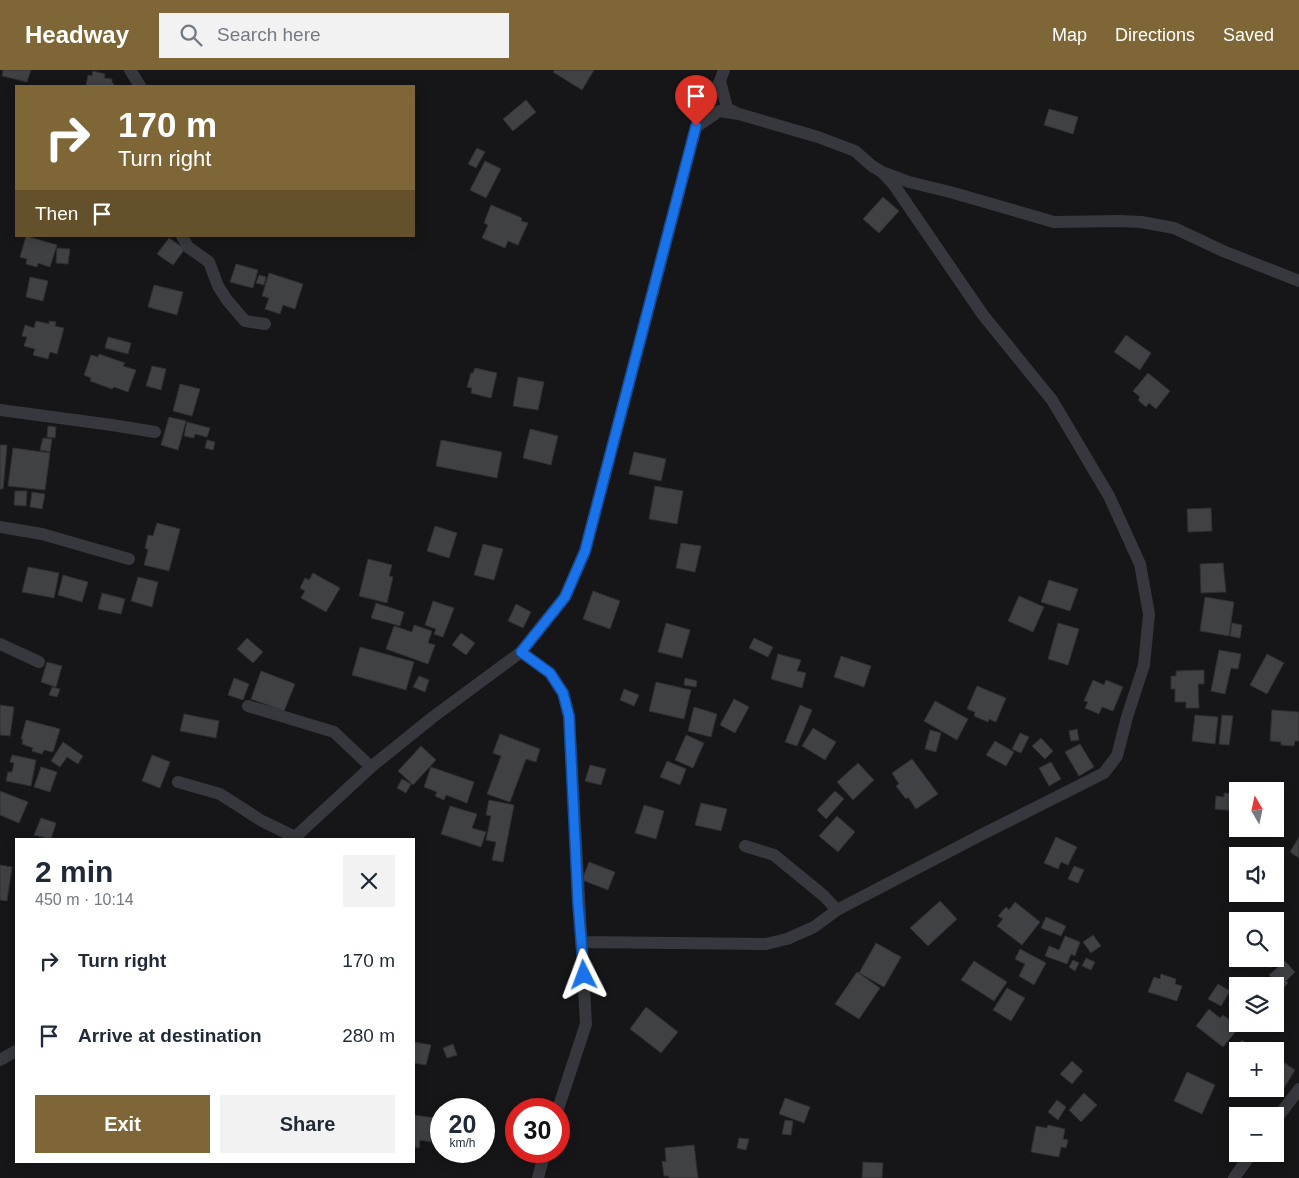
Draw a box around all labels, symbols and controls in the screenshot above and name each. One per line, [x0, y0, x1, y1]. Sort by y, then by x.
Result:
search box [159, 13, 509, 58]
text: Headway [25, 21, 129, 48]
icon: search [177, 21, 205, 49]
text: Search here [217, 24, 321, 45]
text: Map [1052, 25, 1087, 45]
text: Directions [1115, 25, 1195, 45]
text: Saved [1223, 25, 1274, 45]
pin [675, 75, 717, 126]
icon: arrive [682, 82, 710, 110]
icon: right [35, 105, 100, 170]
text: 170 m [118, 105, 217, 144]
text: Turn right [118, 146, 211, 171]
icon: arrive [88, 200, 116, 228]
text: Then [35, 203, 78, 224]
north arrow [1229, 782, 1284, 838]
map controls [1229, 782, 1284, 1162]
button: sound [1229, 847, 1284, 902]
text: 2 min [35, 855, 113, 888]
button: close [343, 855, 395, 907]
text: 450 m · 10:14 [35, 891, 134, 908]
button: search [1229, 912, 1284, 967]
icon: right [35, 947, 63, 975]
position arrow [557, 948, 609, 1000]
text: Turn right [78, 950, 166, 971]
text: 170 m [342, 950, 395, 971]
button: layers [1229, 977, 1284, 1032]
icon: arrive [35, 1022, 63, 1050]
text: Arrive at destination [78, 1025, 262, 1046]
text: 280 m [342, 1025, 395, 1046]
button: + [1229, 1042, 1284, 1097]
button: Exit [35, 1095, 210, 1153]
button: Share [220, 1095, 395, 1153]
speed limit sign: 30 [505, 1098, 570, 1163]
button: − [1229, 1107, 1284, 1162]
text: 20 [449, 1110, 476, 1138]
text: km/h [449, 1136, 476, 1150]

